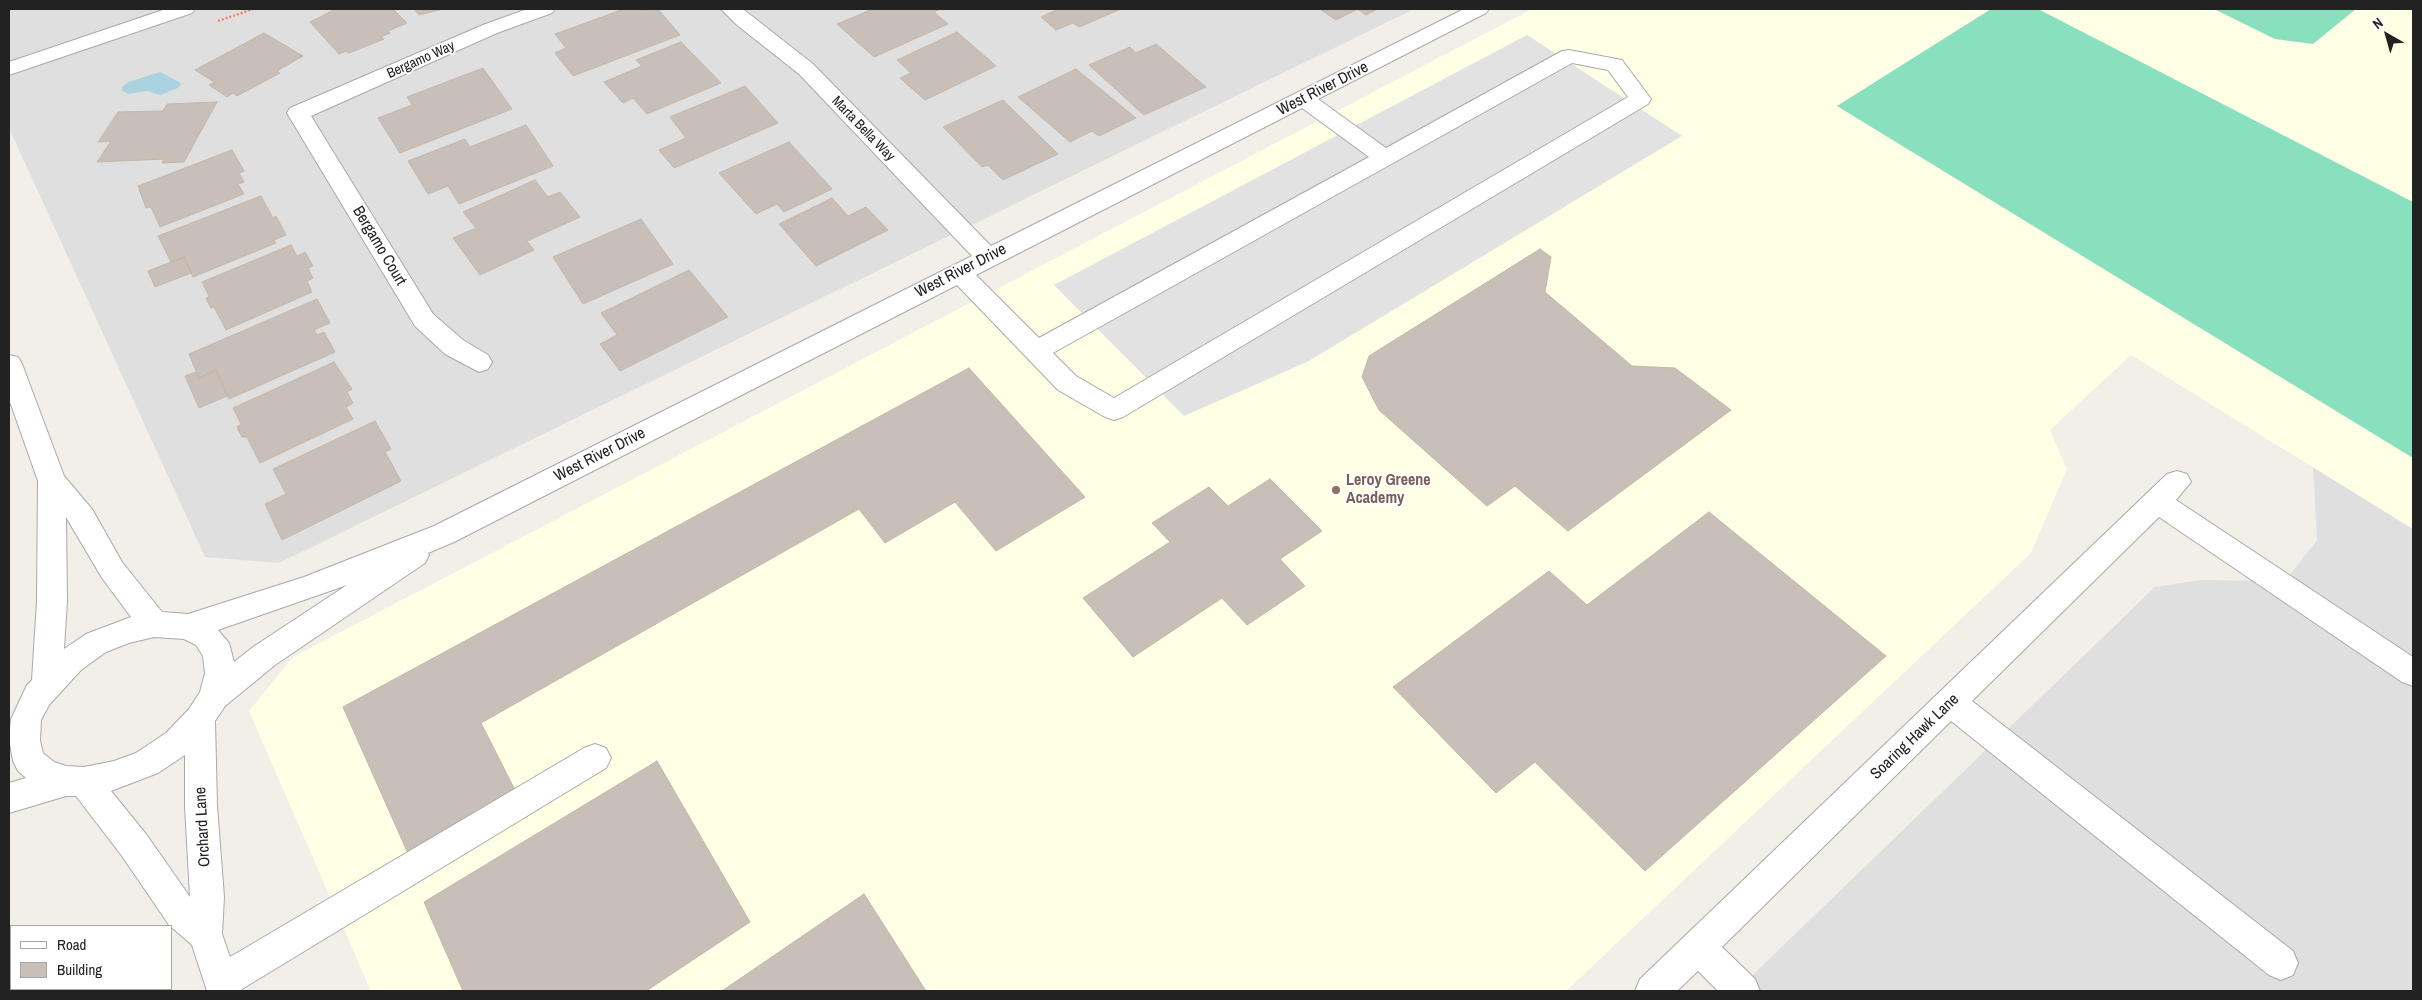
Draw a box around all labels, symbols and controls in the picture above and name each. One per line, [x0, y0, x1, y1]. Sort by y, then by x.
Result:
north arrow [2362, 10, 2412, 60]
text: N [2369, 14, 2387, 33]
street label: Bergamo Way [385, 38, 457, 82]
street label: West River Drive [1274, 58, 1372, 120]
street label: Marta Bella Way [828, 93, 898, 165]
street label: Bergamo Court [348, 203, 410, 289]
street label: West River Drive [912, 240, 1010, 302]
street label: West River Drive [551, 424, 649, 486]
place label: Leroy Greene Academy [1346, 471, 1431, 509]
marker: Leroy Greene Academy [1330, 484, 1342, 496]
street label: Soaring Hawk Lane [1867, 690, 1963, 784]
street label: Orchard Lane [191, 786, 215, 868]
legend [10, 925, 172, 990]
text: Road [57, 934, 86, 955]
text: Building [57, 959, 102, 980]

